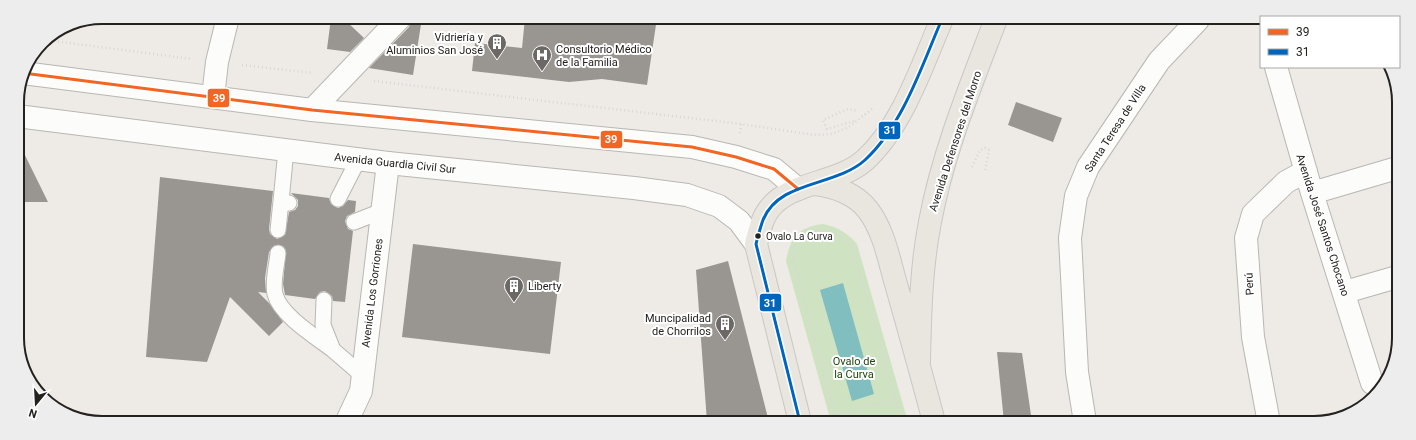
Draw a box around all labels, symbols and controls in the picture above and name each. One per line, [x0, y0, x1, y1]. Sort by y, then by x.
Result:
legend [1260, 16, 1400, 68]
text: 39 [1296, 25, 1310, 39]
place label: Vidriería y Aluminios San José [386, 31, 484, 57]
building icon: Vidriería y Aluminios San José [486, 32, 508, 60]
place label: Consultorio Médico de la Familia [556, 43, 651, 69]
hospital icon: Consultorio Médico de la Familia [531, 44, 553, 72]
text: 31 [1296, 45, 1310, 59]
street label: Avenida Defensores del Morro [927, 69, 984, 213]
street label: Santa Teresa de Villa [1082, 82, 1149, 175]
line badge: 39 [207, 88, 230, 108]
text: 39 [213, 92, 225, 105]
line badge: 31 [878, 121, 901, 140]
text: 31 [884, 124, 896, 137]
line badge: 39 [600, 130, 623, 149]
text: 39 [605, 133, 617, 146]
street label: Avenida Guardia Civil Sur [334, 151, 457, 176]
street label: Avenida José Santos Chocano [1293, 152, 1352, 298]
marker: Ovalo La Curva [753, 231, 763, 241]
place label: Ovalo La Curva [766, 231, 833, 242]
street label: Avenida Los Gorriones [359, 237, 386, 348]
street label: Perú [1242, 272, 1257, 296]
building icon: Liberty [503, 275, 525, 303]
place label: Liberty [528, 280, 562, 293]
line badge: 31 [759, 293, 782, 312]
text: 31 [764, 297, 776, 310]
place label: Muncipalidad de Chorrilos [645, 312, 711, 338]
building icon: Muncipalidad de Chorrilos [714, 313, 736, 341]
park label: Ovalo de la Curva [833, 355, 875, 381]
north arrow [16, 384, 56, 424]
text: N [27, 406, 39, 420]

